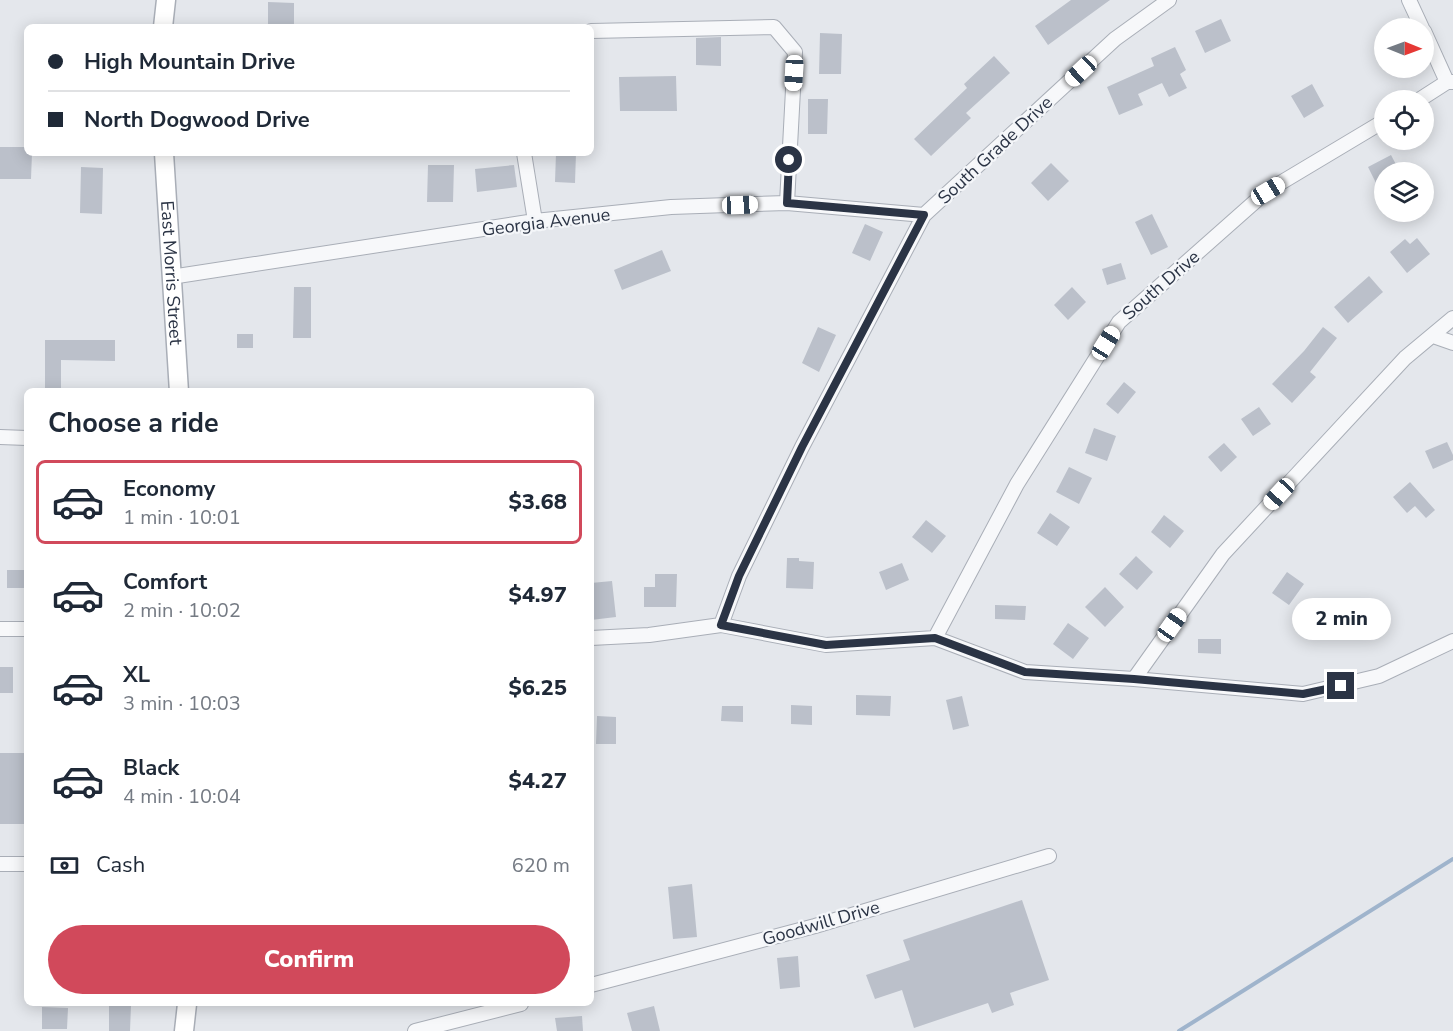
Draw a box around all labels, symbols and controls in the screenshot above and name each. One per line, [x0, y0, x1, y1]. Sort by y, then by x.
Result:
north arrow [1374, 18, 1434, 78]
map controls [1374, 18, 1434, 222]
text: High Mountain Drive [84, 47, 295, 77]
car [1062, 52, 1100, 90]
car [784, 55, 804, 91]
button: locate [1374, 90, 1434, 150]
street label: South Grade Drive [932, 91, 1058, 209]
text: North Dogwood Drive [84, 105, 310, 135]
route start [775, 146, 802, 173]
button: layers [1374, 162, 1434, 222]
car [1248, 174, 1288, 208]
car [722, 195, 758, 215]
street label: East Morris Street [155, 200, 188, 346]
street label: Georgia Avenue [480, 202, 612, 242]
street label: South Drive [1117, 245, 1205, 325]
car [1089, 323, 1123, 363]
text: Choose a ride [48, 405, 219, 442]
text: Economy [123, 474, 215, 504]
icon: car [51, 475, 105, 529]
car [1260, 475, 1298, 513]
text: $3.68 [508, 487, 567, 517]
text: 1 min · 10:01 [123, 504, 241, 531]
text: Comfort [123, 567, 207, 597]
icon: car [51, 568, 105, 622]
text: $4.97 [508, 580, 567, 610]
text: 2 min · 10:02 [123, 597, 241, 624]
callout: 2 min [1292, 599, 1390, 641]
car [1154, 605, 1190, 645]
text: 2 min [1315, 605, 1368, 632]
text: XL [123, 660, 150, 690]
icon: car [51, 661, 105, 715]
route end [1327, 672, 1354, 699]
text: $6.25 [508, 673, 567, 703]
text: 3 min · 10:03 [123, 690, 241, 717]
text: Black [123, 753, 179, 783]
icon: car [51, 754, 105, 808]
text: $4.27 [508, 766, 567, 796]
text: 4 min · 10:04 [123, 783, 241, 810]
icon: cash [48, 849, 81, 882]
text: Cash [96, 850, 145, 880]
text: 620 m [512, 852, 570, 879]
street label: Goodwill Drive [760, 895, 882, 951]
button: Confirm [48, 925, 570, 994]

